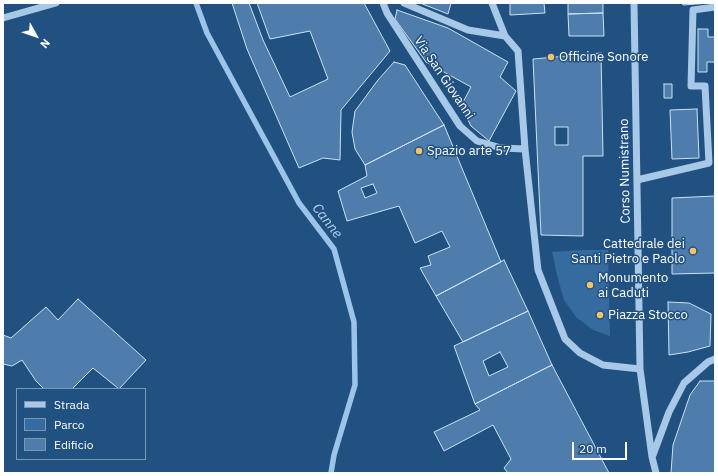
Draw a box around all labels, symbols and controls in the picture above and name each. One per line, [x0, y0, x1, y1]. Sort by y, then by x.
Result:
north arrow [16, 16, 56, 56]
street label: Via San Giovanni [410, 34, 478, 122]
text: N [37, 36, 53, 51]
place label: Officine Sonore [559, 49, 649, 65]
marker: Officine Sonore [546, 52, 556, 62]
street label: Corso Numistrano [616, 118, 634, 224]
place label: Spazio arte 57 [427, 143, 511, 159]
marker: Spazio arte 57 [414, 146, 424, 156]
water label: Canne [308, 200, 346, 242]
place label: Cattedrale dei Santi Pietro e Paolo [571, 236, 685, 267]
marker: Cattedrale dei Santi Pietro e Paolo [688, 246, 698, 256]
place label: Monumento ai Caduti [598, 270, 668, 301]
marker: Monumento ai Caduti [585, 280, 595, 290]
place label: Piazza Stocco [608, 307, 688, 323]
marker: Piazza Stocco [595, 310, 605, 320]
legend [16, 388, 146, 460]
text: Strada [54, 397, 89, 412]
text: Parco [54, 417, 85, 432]
scale bar [574, 434, 629, 460]
text: Edificio [54, 437, 93, 452]
text: 20 m [579, 441, 607, 456]

